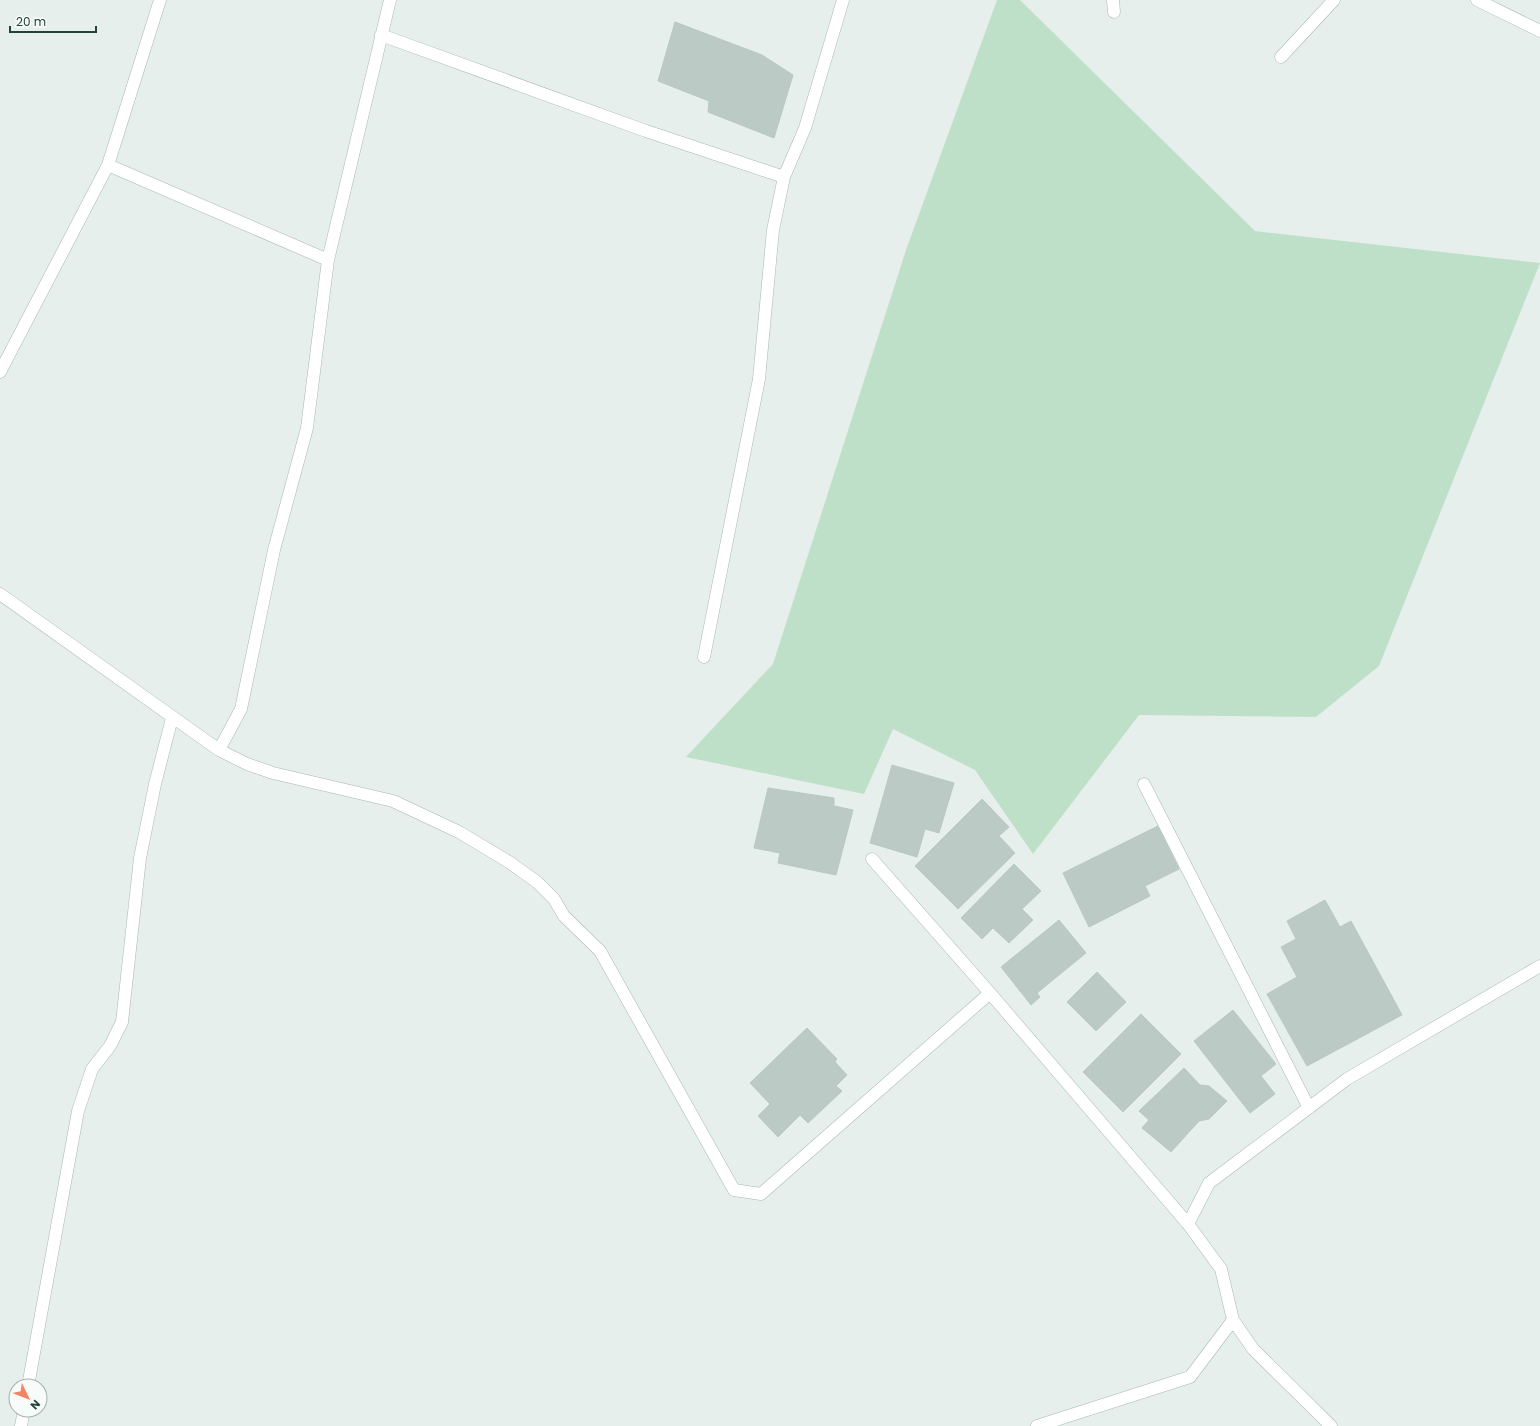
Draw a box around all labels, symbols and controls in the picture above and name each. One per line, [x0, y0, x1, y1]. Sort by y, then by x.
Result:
scale bar [10, 8, 96, 34]
text: 20 m [16, 13, 46, 30]
north arrow [8, 1378, 48, 1418]
text: N [27, 1396, 44, 1413]

